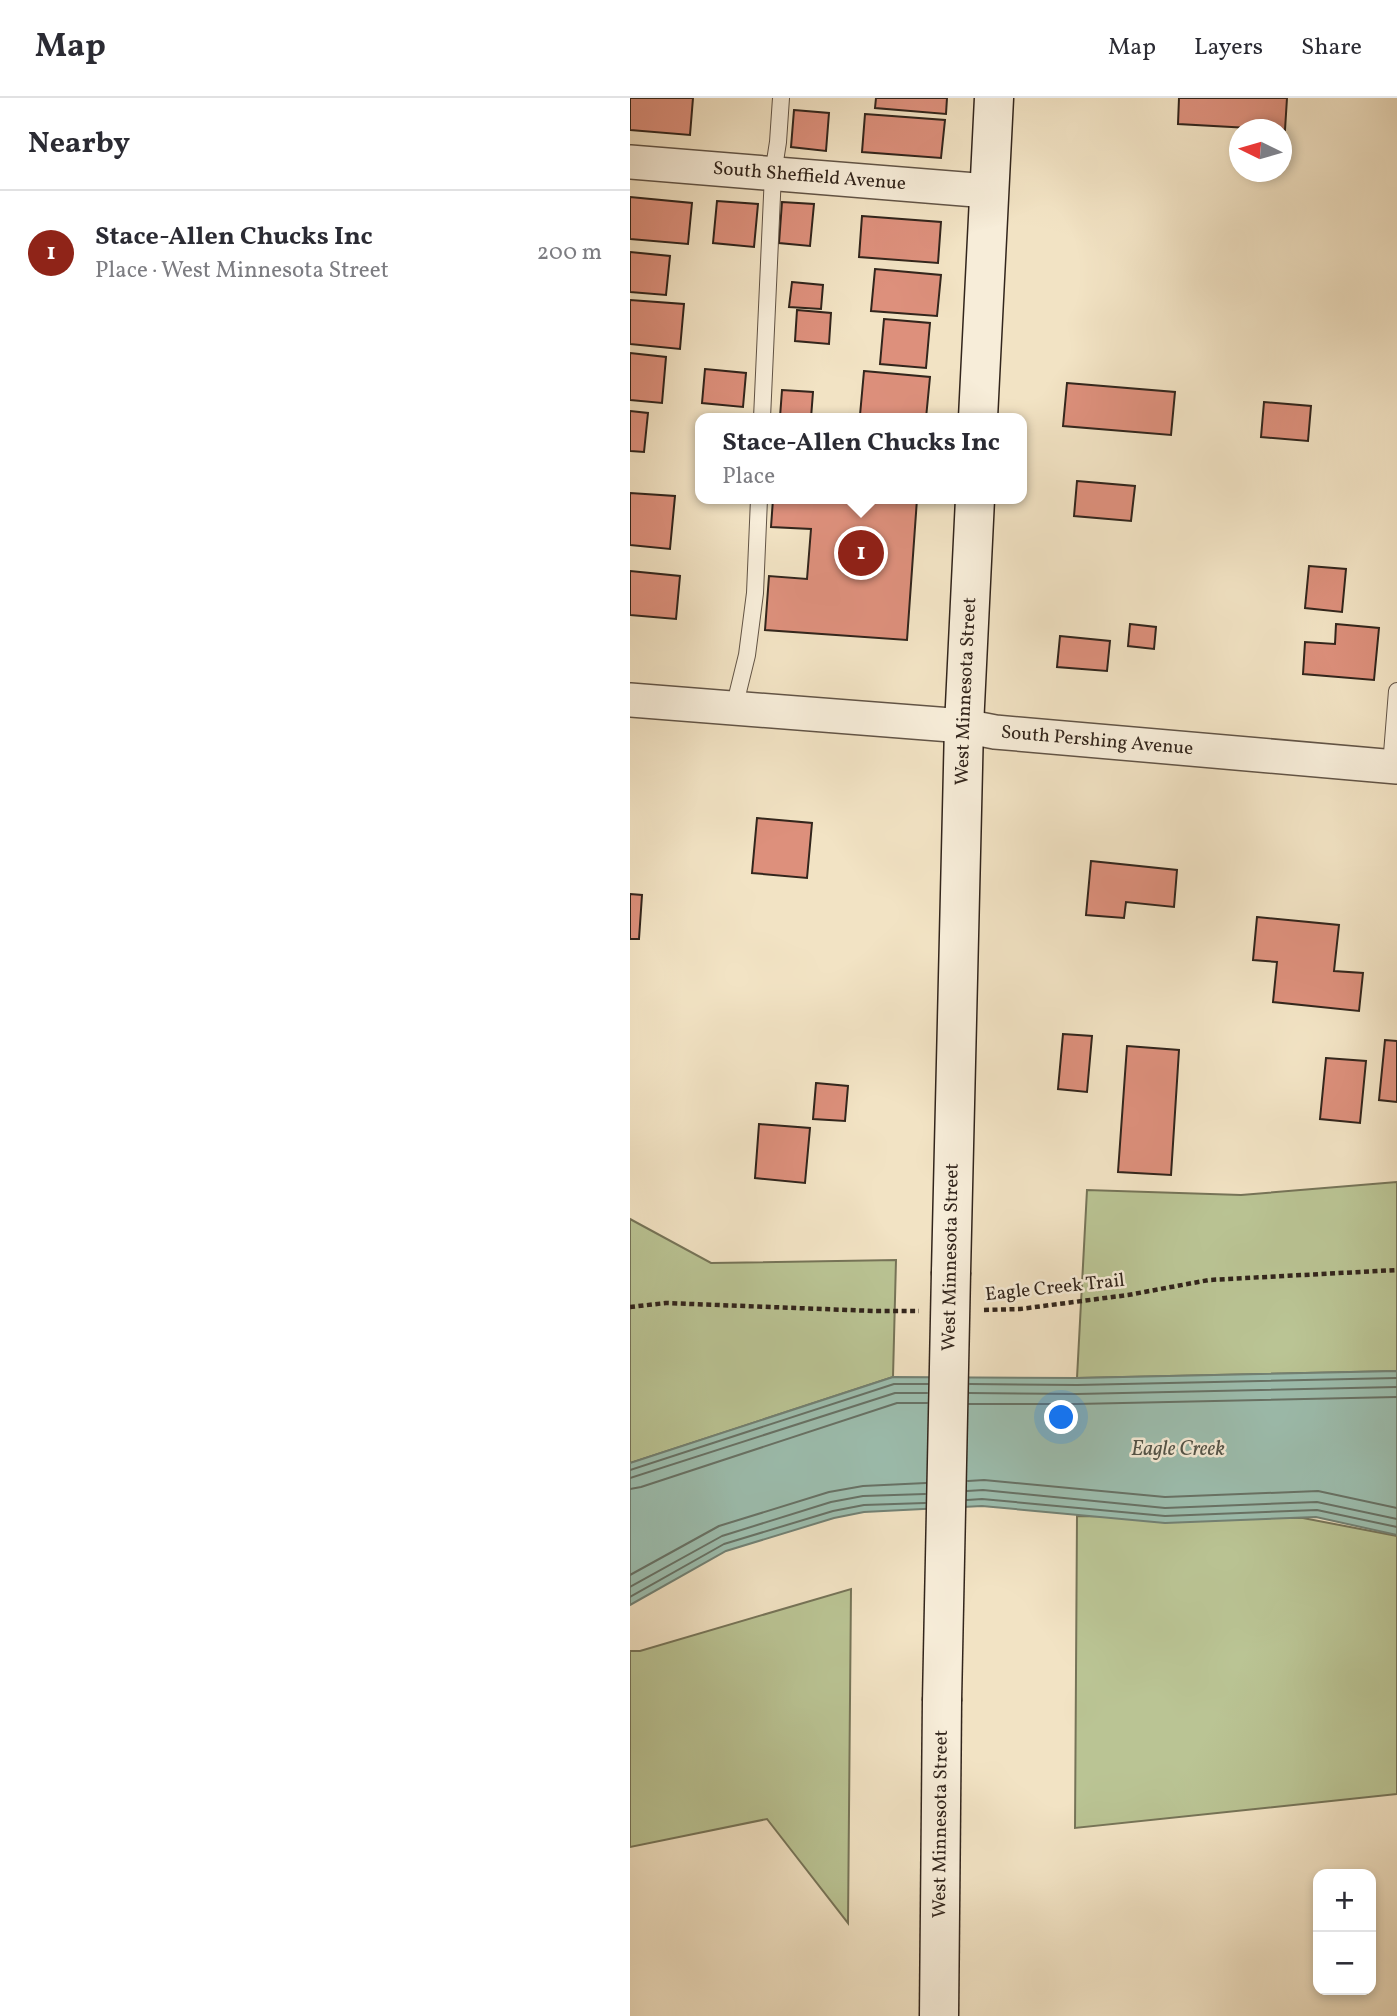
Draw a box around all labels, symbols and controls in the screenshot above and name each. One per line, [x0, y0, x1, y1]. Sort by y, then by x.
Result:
text: Map [35, 25, 106, 71]
text: Map [1108, 31, 1156, 65]
text: Layers [1194, 31, 1263, 65]
text: Share [1301, 31, 1362, 65]
north arrow [1229, 119, 1292, 182]
text: Nearby [28, 123, 130, 165]
street label: South Sheffield Avenue [712, 156, 907, 197]
text: Stace-Allen Chucks Inc [95, 219, 373, 255]
text: 1 [46, 237, 56, 269]
text: 200 m [537, 237, 602, 269]
text: Place · West Minnesota Street [95, 255, 389, 287]
popup [695, 413, 1027, 504]
text: Stace-Allen Chucks Inc [722, 425, 1000, 461]
text: Place [722, 461, 775, 493]
pin: 1 [838, 527, 884, 579]
street label: West Minnesota Street [950, 596, 983, 786]
street label: South Pershing Avenue [1000, 720, 1194, 762]
street label: West Minnesota Street [936, 1162, 966, 1351]
street label: Eagle Creek Trail [984, 1268, 1126, 1308]
your location [1044, 1400, 1078, 1434]
water label: Eagle Creek [1131, 1435, 1225, 1464]
street label: West Minnesota Street [927, 1729, 955, 1918]
map controls [1313, 1869, 1376, 1995]
button: + [1313, 1869, 1376, 1932]
button: − [1313, 1932, 1376, 1995]

